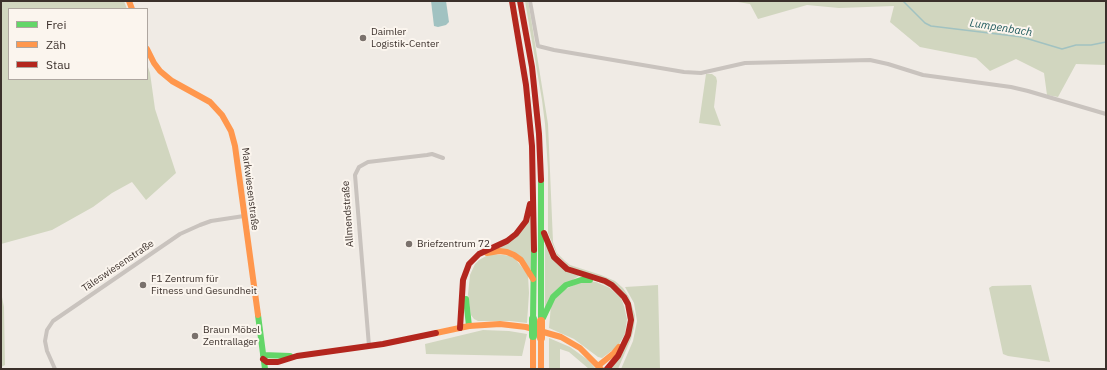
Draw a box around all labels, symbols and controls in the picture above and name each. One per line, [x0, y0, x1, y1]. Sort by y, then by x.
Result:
legend [8, 8, 148, 80]
text: Frei [46, 17, 66, 32]
water label: Lumpenbach [969, 17, 1033, 39]
place label: Daimler Logistik-Center [371, 26, 439, 50]
marker: Daimler Logistik-Center [358, 33, 368, 43]
text: Zäh [46, 37, 66, 52]
text: Stau [46, 57, 70, 72]
street label: Markwiesenstraße [239, 147, 261, 231]
street label: Allmendstraße [340, 180, 356, 248]
street label: Täleswiesenstraße [80, 237, 156, 295]
place label: Briefzentrum 72 [417, 238, 490, 250]
marker: Briefzentrum 72 [404, 239, 414, 249]
place label: F1 Zentrum für Fitness und Gesundheit [151, 273, 257, 296]
marker: F1 Zentrum für Fitness und Gesundheit [138, 280, 148, 290]
place label: Braun Möbel Zentrallager [203, 324, 260, 348]
marker: Braun Möbel Zentrallager [190, 331, 200, 341]

